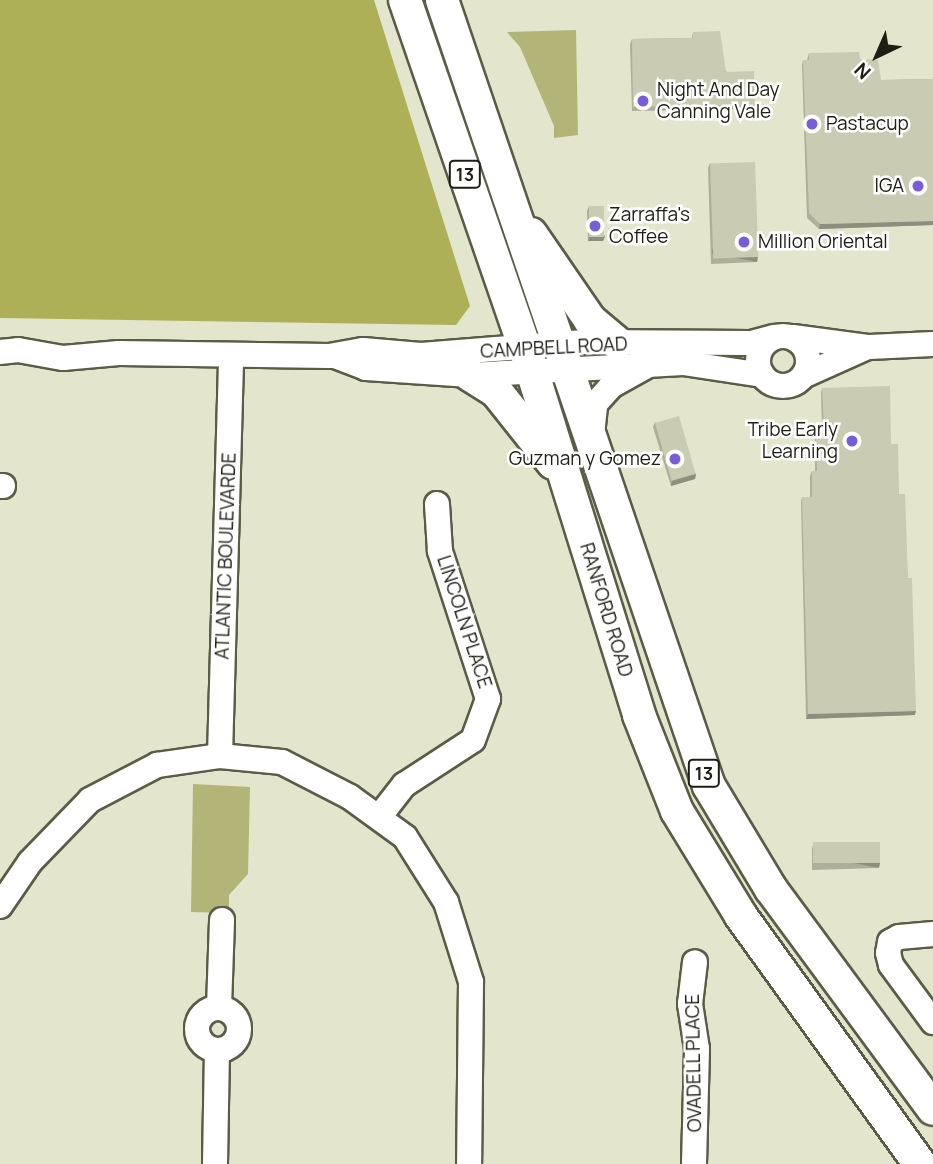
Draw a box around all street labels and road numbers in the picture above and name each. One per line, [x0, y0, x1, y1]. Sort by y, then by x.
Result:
road number: 13 [448, 160, 482, 188]
street label: CAMPBELL ROAD [479, 333, 629, 363]
street label: ATLANTIC BOULEVARDE [211, 452, 241, 660]
street label: RANFORD ROAD [575, 540, 637, 680]
street label: LINCOLN PLACE [432, 553, 496, 691]
road number: 13 [686, 758, 722, 788]
street label: OVADELL PLACE [681, 993, 707, 1133]

